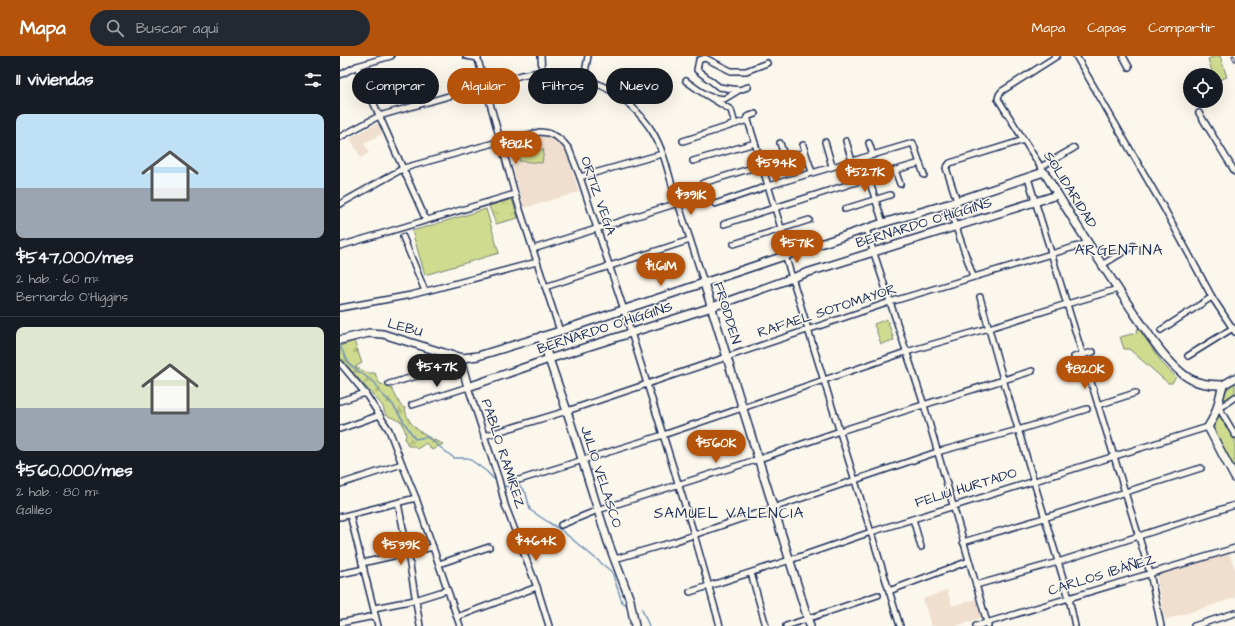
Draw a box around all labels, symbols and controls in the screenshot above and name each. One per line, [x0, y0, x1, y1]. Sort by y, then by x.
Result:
search box [90, 10, 370, 46]
text: Mapa [20, 15, 66, 42]
icon: search [104, 17, 126, 39]
text: Buscar aquí [136, 18, 218, 39]
text: Mapa [1032, 18, 1065, 38]
text: Capas [1087, 18, 1126, 38]
text: Compartir [1148, 18, 1215, 38]
text: 11 viviendas [16, 68, 94, 92]
chip: Comprar [352, 68, 439, 104]
chip: Alquilar [447, 68, 520, 104]
chip: Filtros [528, 68, 598, 104]
chip: Nuevo [606, 68, 673, 104]
map controls [1183, 68, 1223, 108]
button: locate [1183, 68, 1223, 108]
icon: filters [302, 69, 324, 91]
pin: $812K [488, 131, 544, 165]
text: $812K [500, 135, 532, 153]
icon: home [134, 140, 206, 212]
street label: SOLIDARIDAD [1038, 148, 1102, 232]
pin: $594K [748, 150, 804, 184]
street label: ORTIZ VEGA [575, 154, 621, 238]
text: $594K [756, 154, 796, 172]
pin: $527K [837, 159, 893, 193]
text: $527K [845, 163, 885, 181]
pin: $391K [663, 182, 719, 216]
text: $391K [676, 186, 706, 204]
street label: BERNARDO O'HIGGINS [853, 193, 995, 253]
pin: $571K [769, 230, 825, 264]
text: $571K [780, 234, 814, 252]
district label: ARGENTINA [1075, 240, 1163, 261]
text: $547,000/mes [16, 246, 133, 270]
pin: $1.61M [628, 253, 694, 287]
text: $1.61M [645, 257, 677, 275]
text: 2 hab. · 60 m² [16, 270, 100, 288]
street label: FRODDEN [708, 279, 746, 347]
street label: RAFAEL SOTOMAYOR [755, 279, 899, 343]
text: Bernardo O'Higgins [16, 288, 128, 306]
street label: BERNARDO O'HIGGINS [535, 297, 675, 359]
street label: LEBU [385, 313, 425, 343]
icon: home [134, 353, 206, 425]
pin: $547K [409, 354, 465, 388]
pin: $820K [1057, 356, 1113, 390]
text: $547K [416, 358, 458, 376]
text: $820K [1065, 360, 1105, 378]
street label: PABLO RAMÍREZ [476, 396, 530, 512]
street label: JULIO VELASCO [575, 423, 627, 531]
pin: $560K [688, 430, 744, 464]
text: $560K [696, 434, 736, 452]
text: $560,000/mes [16, 459, 133, 483]
street label: FELIÚ HURTADO [913, 463, 1019, 513]
text: 2 hab. · 80 m² [16, 483, 100, 501]
text: Galileo [16, 501, 52, 519]
district label: SAMUEL VALENCIA [654, 503, 804, 524]
pin: $464K [508, 528, 564, 562]
pin: $539K [373, 532, 429, 566]
text: $464K [516, 532, 556, 550]
text: $539K [382, 536, 420, 554]
street label: CARLOS IBÁÑEZ [1046, 549, 1158, 601]

